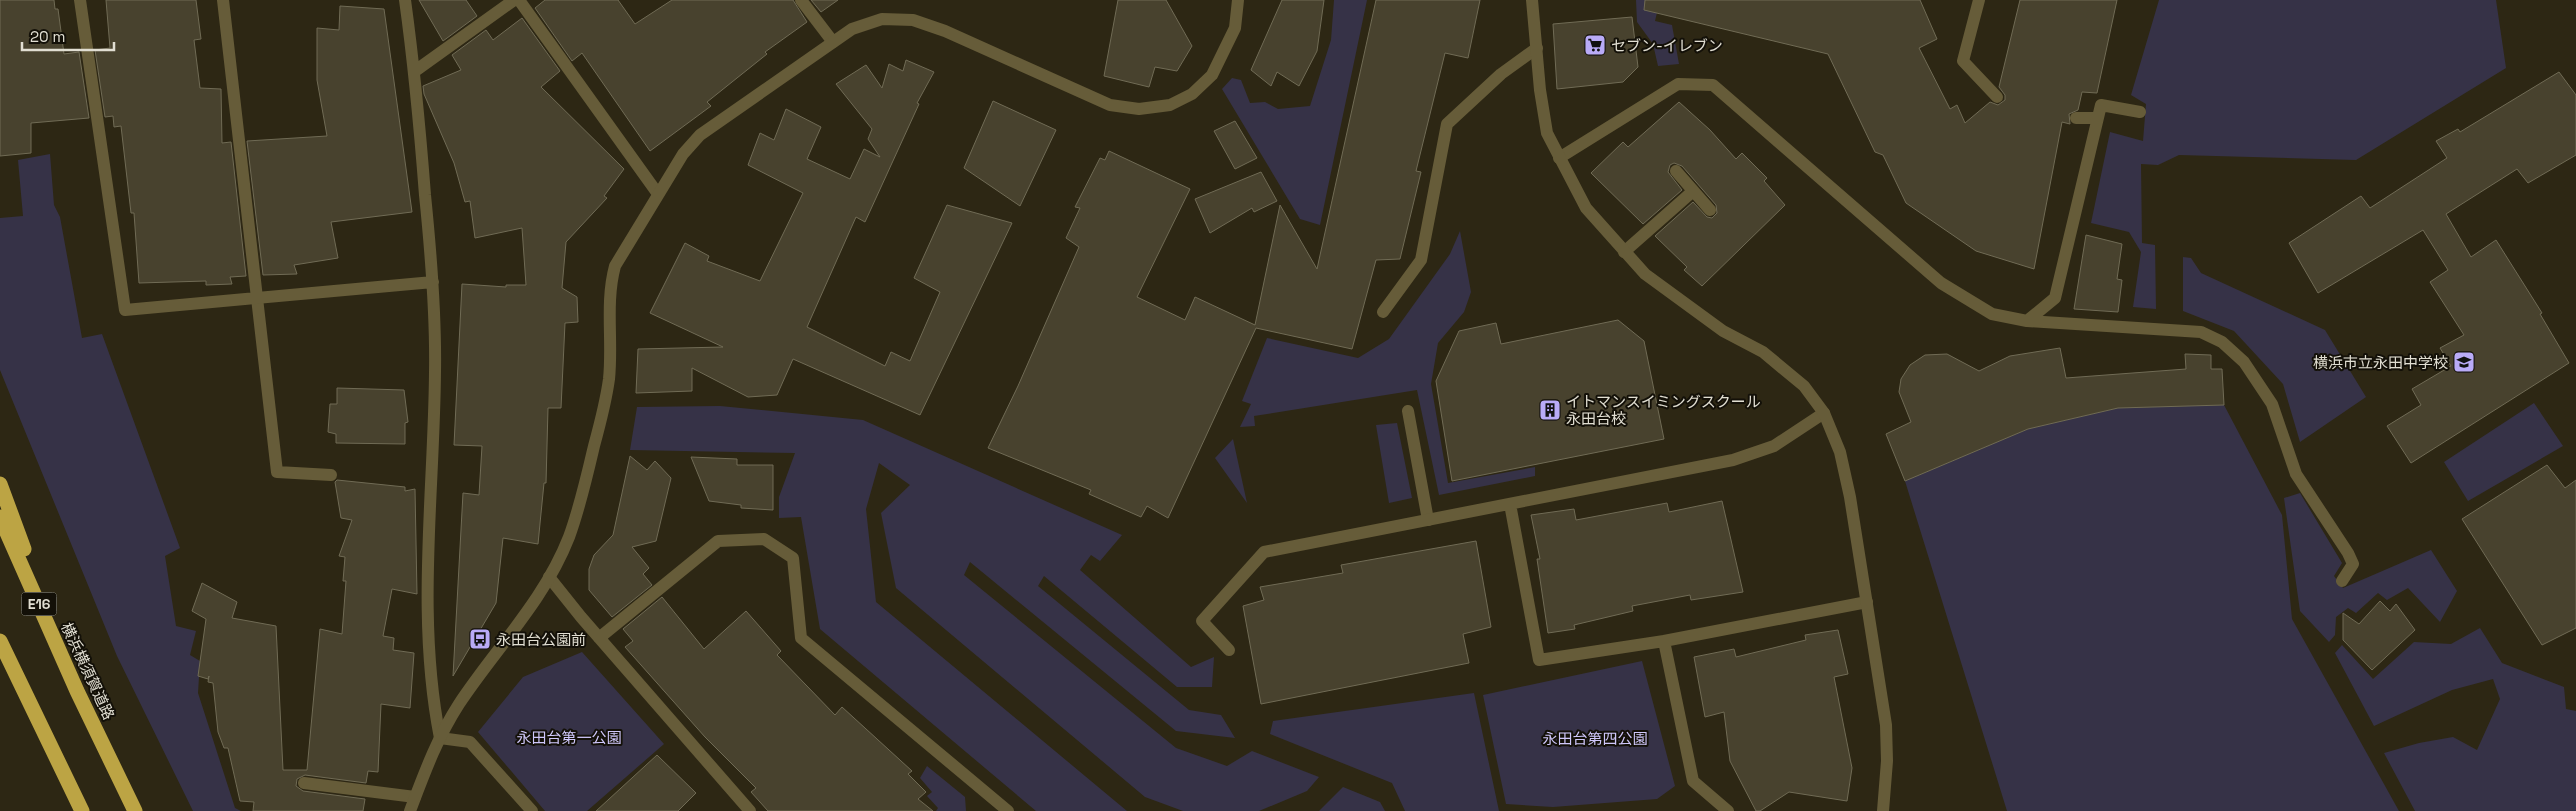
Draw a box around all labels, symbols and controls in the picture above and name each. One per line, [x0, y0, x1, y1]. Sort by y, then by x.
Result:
scale bar [22, 20, 115, 52]
text: 20 m [30, 27, 65, 46]
supermarket icon: セブン-イレブン [1583, 33, 1607, 57]
place label: セブン-イレブン [1611, 36, 1723, 55]
school or university icon: 横浜市立永田中学校 [2452, 350, 2476, 374]
place label: 横浜市立永田中学校 [2313, 353, 2448, 372]
place label: イトマンスイミングスクール 永田台校 [1566, 392, 1761, 428]
building icon: イトマンスイミングスクール 永田台校 [1538, 398, 1562, 422]
road number: E16 [22, 592, 56, 616]
street label: 横浜横須賀道路 [57, 619, 119, 723]
bus stop icon: 永田台公園前 [468, 627, 492, 651]
place label: 永田台公園前 [496, 630, 586, 649]
park label: 永田台第一公園 [516, 728, 622, 747]
park label: 永田台第四公園 [1542, 729, 1648, 748]

